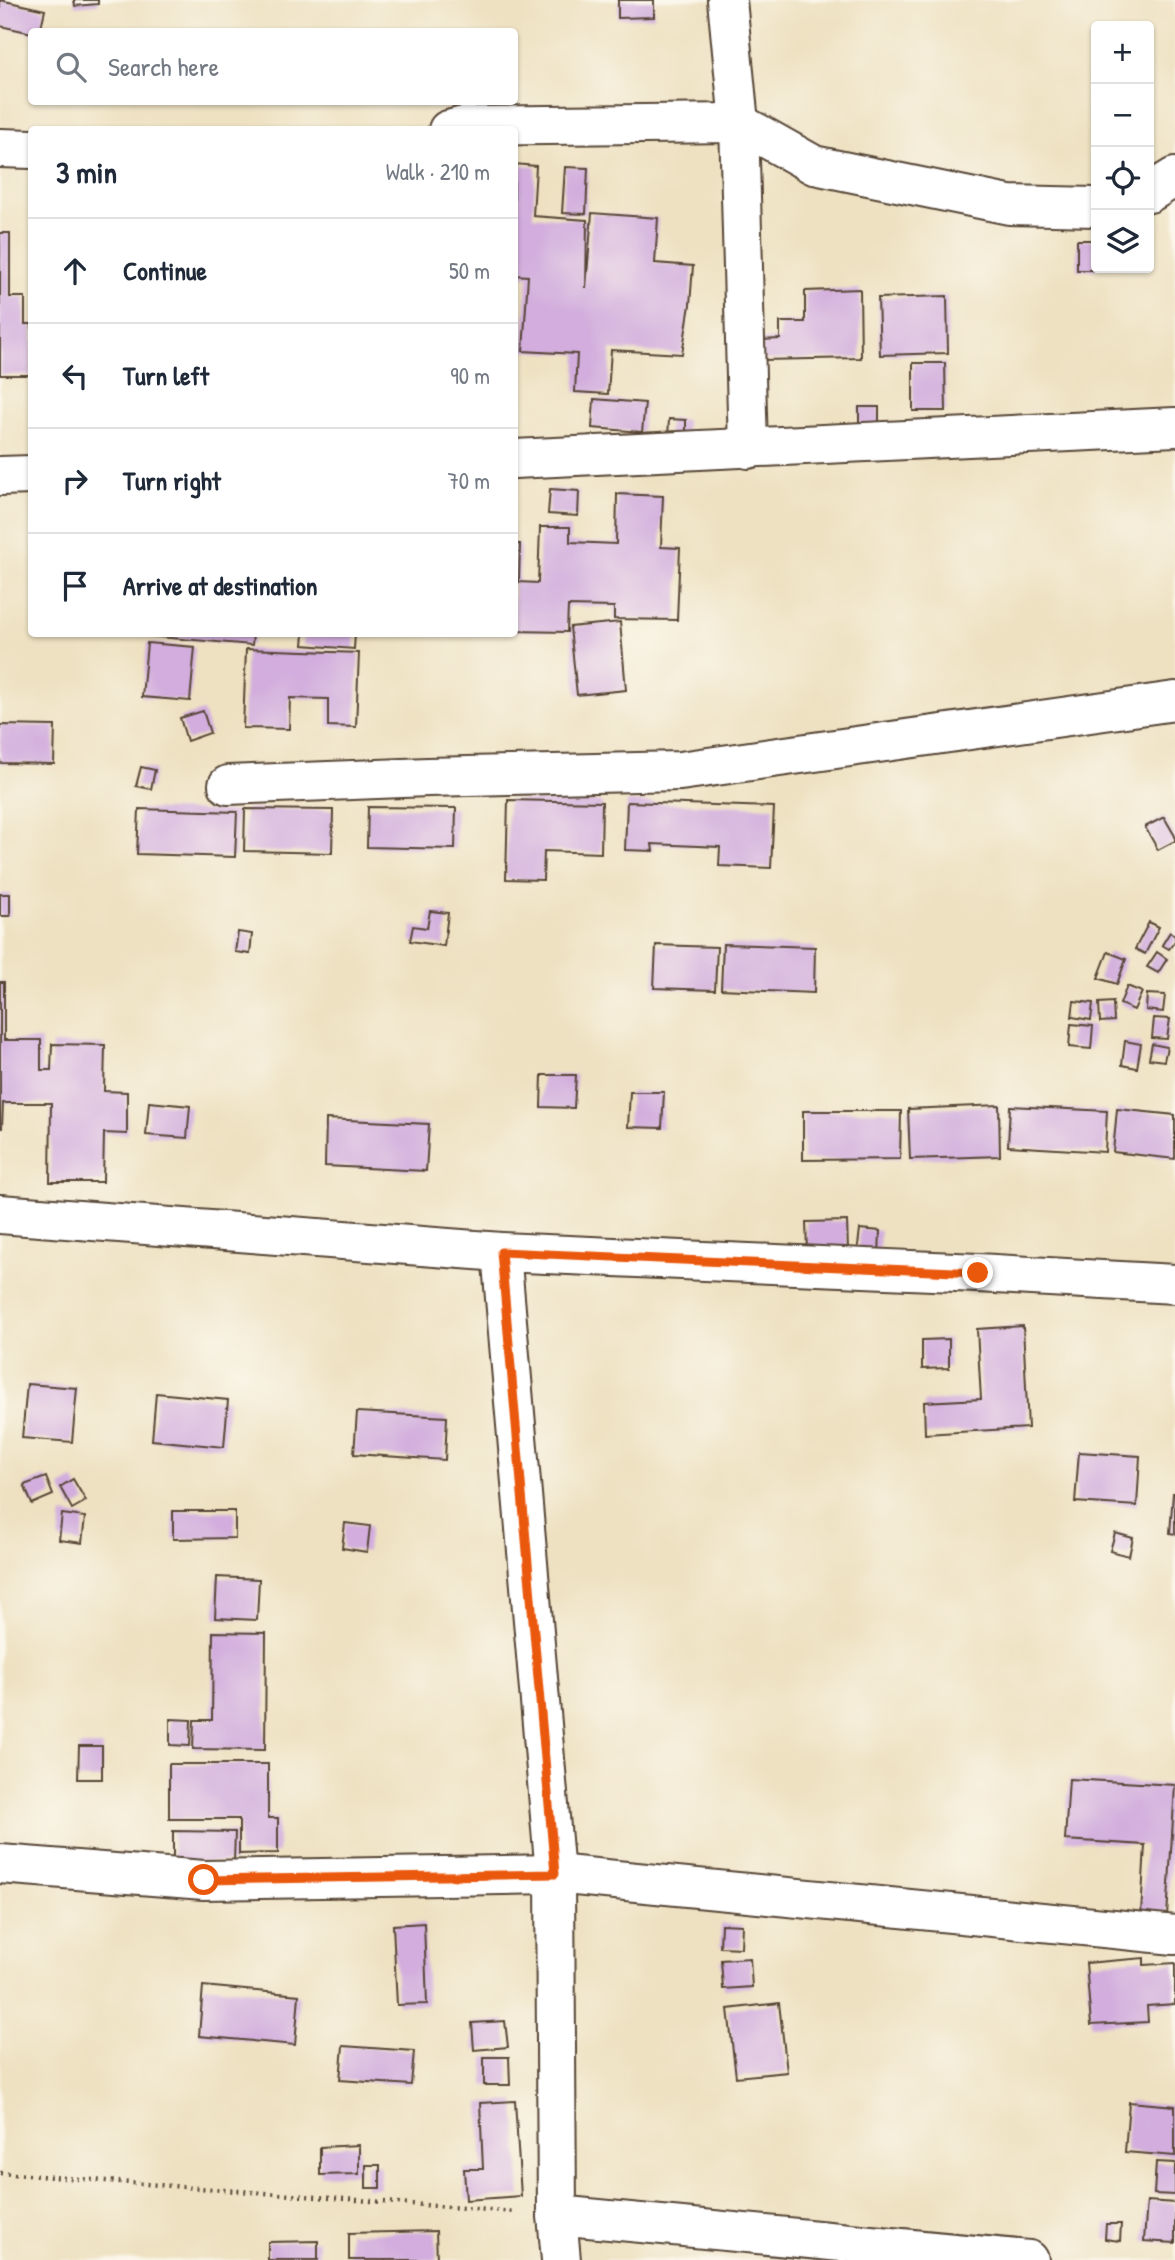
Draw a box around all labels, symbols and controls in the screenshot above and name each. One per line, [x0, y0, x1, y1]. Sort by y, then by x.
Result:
map controls [1091, 21, 1154, 273]
button: + [1091, 21, 1154, 84]
search box [28, 28, 518, 105]
icon: search [52, 48, 90, 86]
text: Search here [108, 49, 219, 84]
button: − [1091, 84, 1154, 147]
button: locate [1091, 147, 1154, 210]
text: 3 min [56, 152, 117, 192]
text: Walk · 210 m [386, 156, 490, 187]
button: layers [1091, 210, 1154, 273]
icon: ahead [56, 252, 94, 290]
text: Continue [123, 253, 207, 288]
text: 50 m [449, 255, 490, 286]
icon: left [56, 357, 94, 395]
text: Turn left [123, 358, 209, 393]
text: 90 m [450, 360, 490, 391]
icon: right [56, 462, 94, 500]
text: Turn right [123, 463, 221, 498]
text: 70 m [447, 465, 490, 496]
icon: arrive [56, 567, 94, 605]
text: Arrive at destination [123, 568, 318, 603]
route end [962, 1257, 993, 1288]
route start [188, 1864, 219, 1895]

